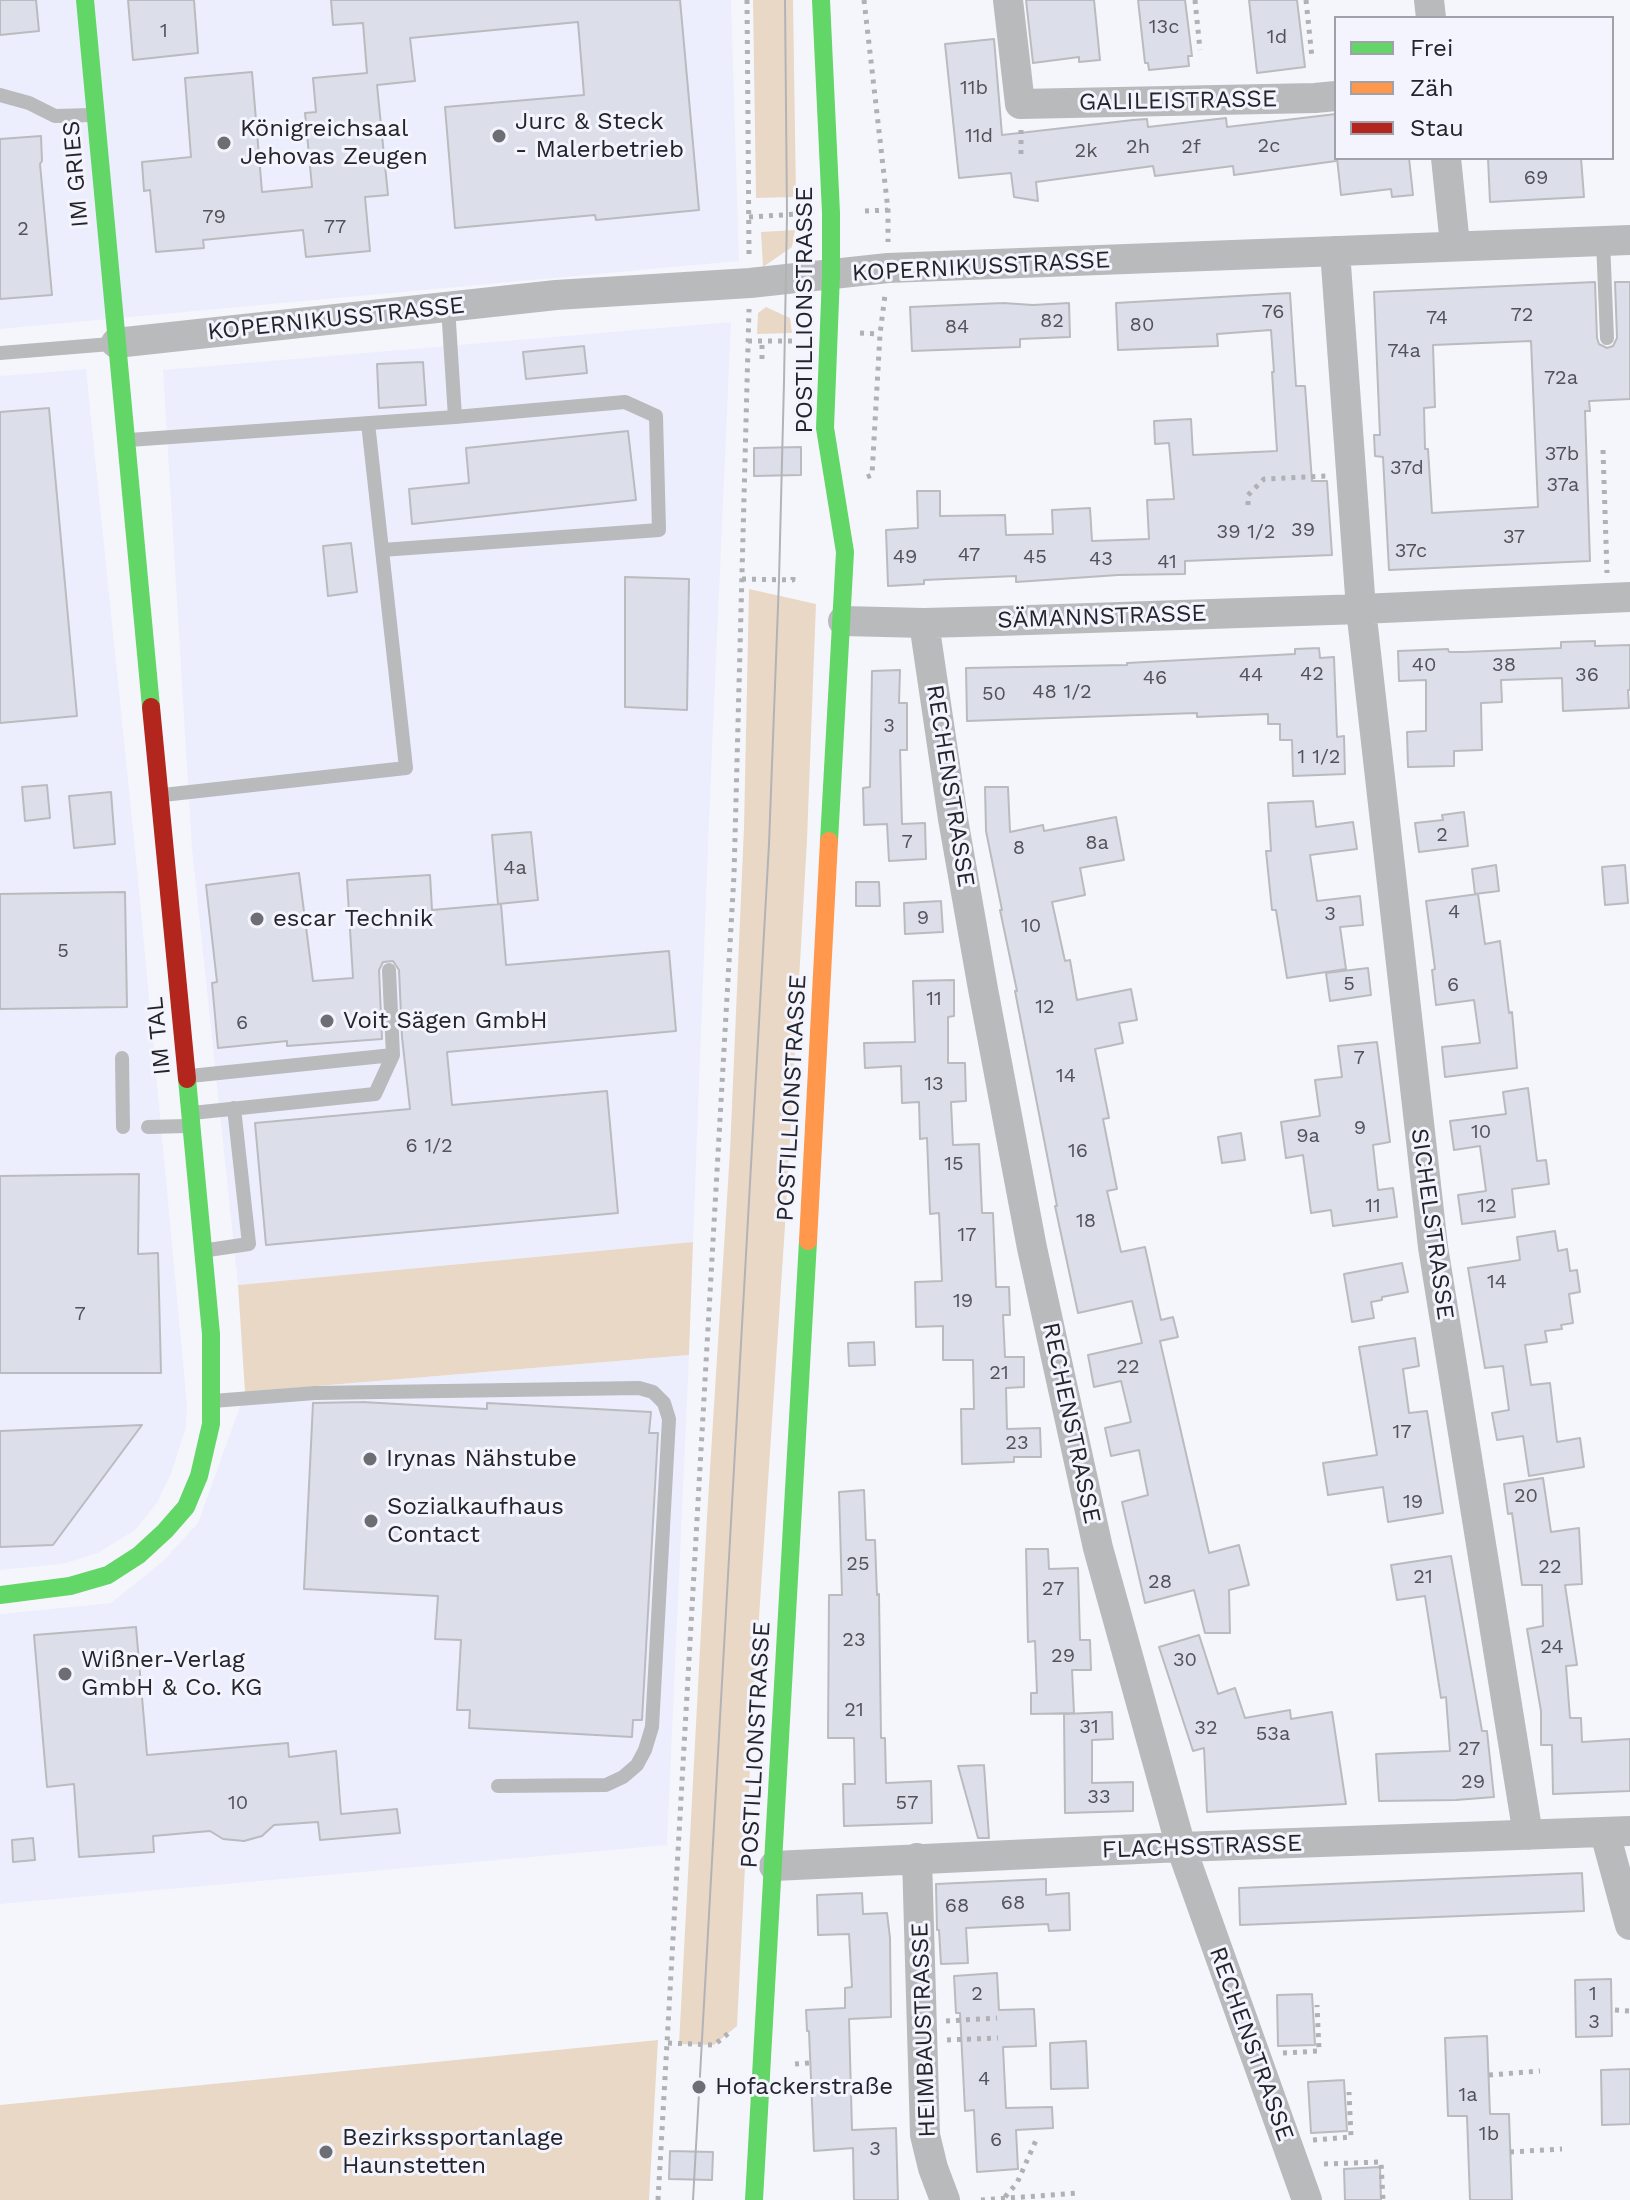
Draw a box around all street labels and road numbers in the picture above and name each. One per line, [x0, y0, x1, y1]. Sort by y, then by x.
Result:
street label: GALILEISTRASSE [1079, 85, 1277, 117]
street label: IM GRIES [57, 119, 95, 229]
street label: POSTILLIONSTRASSE [791, 186, 819, 434]
street label: KOPERNIKUSSTRASSE [851, 246, 1111, 288]
street label: KOPERNIKUSSTRASSE [206, 291, 466, 347]
street label: SÄMANNSTRASSE [997, 599, 1207, 635]
street label: RECHENSTRASSE [920, 683, 980, 889]
street label: POSTILLIONSTRASSE [771, 974, 813, 1222]
street label: IM TAL [141, 996, 177, 1076]
street label: SICHELSTRASSE [1404, 1126, 1460, 1322]
street label: RECHENSTRASSE [1036, 1320, 1106, 1526]
street label: POSTILLIONSTRASSE [735, 1621, 777, 1869]
street label: FLACHSSTRASSE [1101, 1829, 1303, 1865]
street label: HEIMBAUSTRASSE [906, 1922, 942, 2138]
street label: RECHENSTRASSE [1202, 1943, 1300, 2145]

